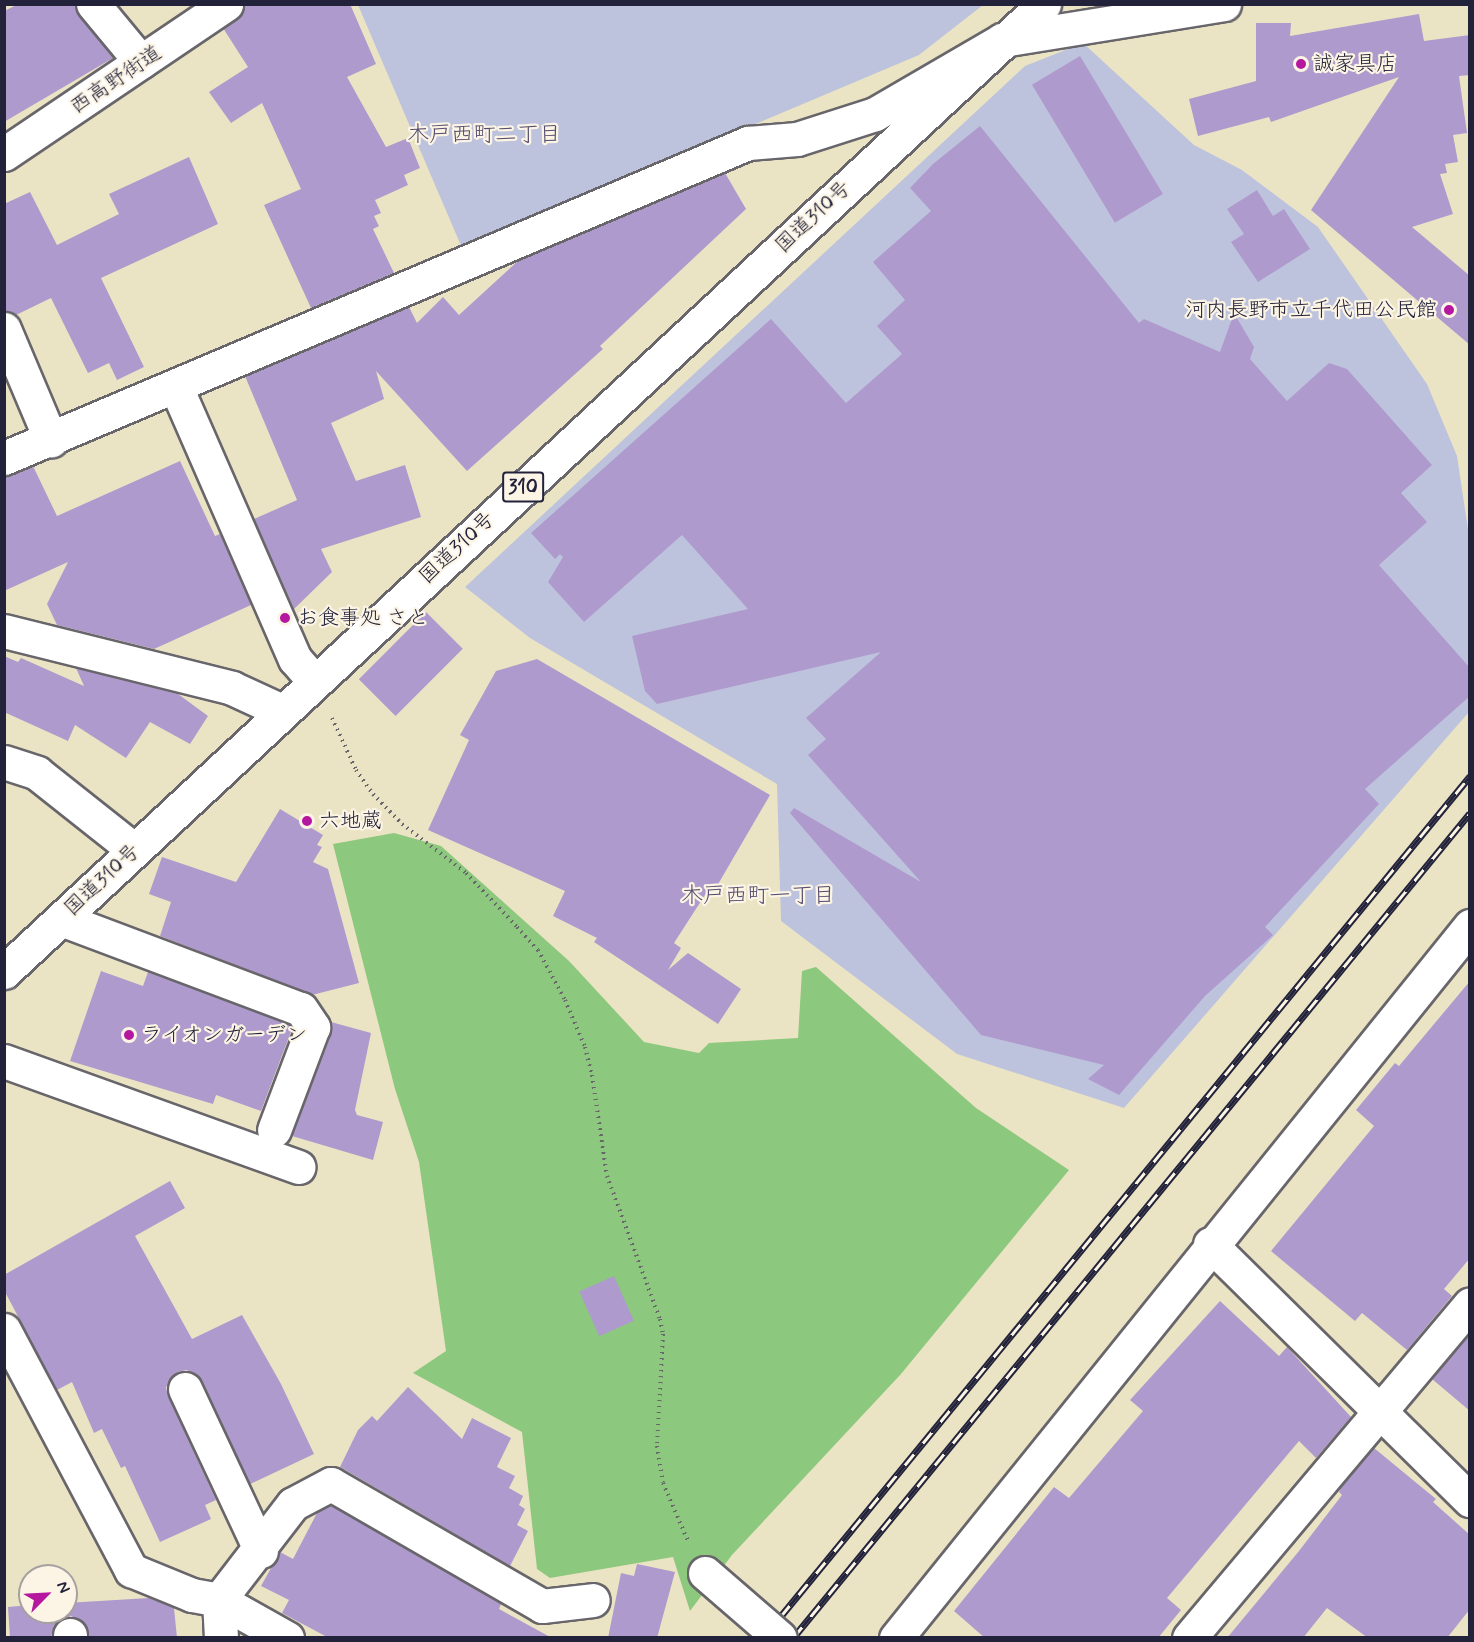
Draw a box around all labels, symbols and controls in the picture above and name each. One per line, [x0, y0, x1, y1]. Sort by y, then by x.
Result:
street label: 西高野街道 [65, 40, 167, 120]
place label: 誠家具店 [1313, 51, 1397, 77]
marker: 誠家具店 [1294, 57, 1308, 71]
district label: 木戸西町二丁目 [407, 123, 561, 149]
street label: 国道310号 [770, 176, 856, 258]
place label: 河内長野市立千代田公民館 [1185, 297, 1437, 323]
marker: 河内長野市立千代田公民館 [1442, 303, 1456, 317]
road number: 310 [502, 470, 544, 504]
street label: 国道310号 [414, 507, 500, 589]
place label: お食事処 さと [297, 605, 429, 631]
marker: お食事処 さと [278, 611, 292, 625]
place label: 六地蔵 [319, 808, 382, 834]
marker: 六地蔵 [300, 814, 314, 828]
street label: 国道310号 [59, 839, 145, 921]
district label: 木戸西町一丁目 [681, 884, 835, 910]
place label: ライオンガーデン [141, 1022, 309, 1048]
marker: ライオンガーデン [122, 1028, 136, 1042]
north arrow [18, 1564, 78, 1624]
text: N [51, 1578, 75, 1596]

